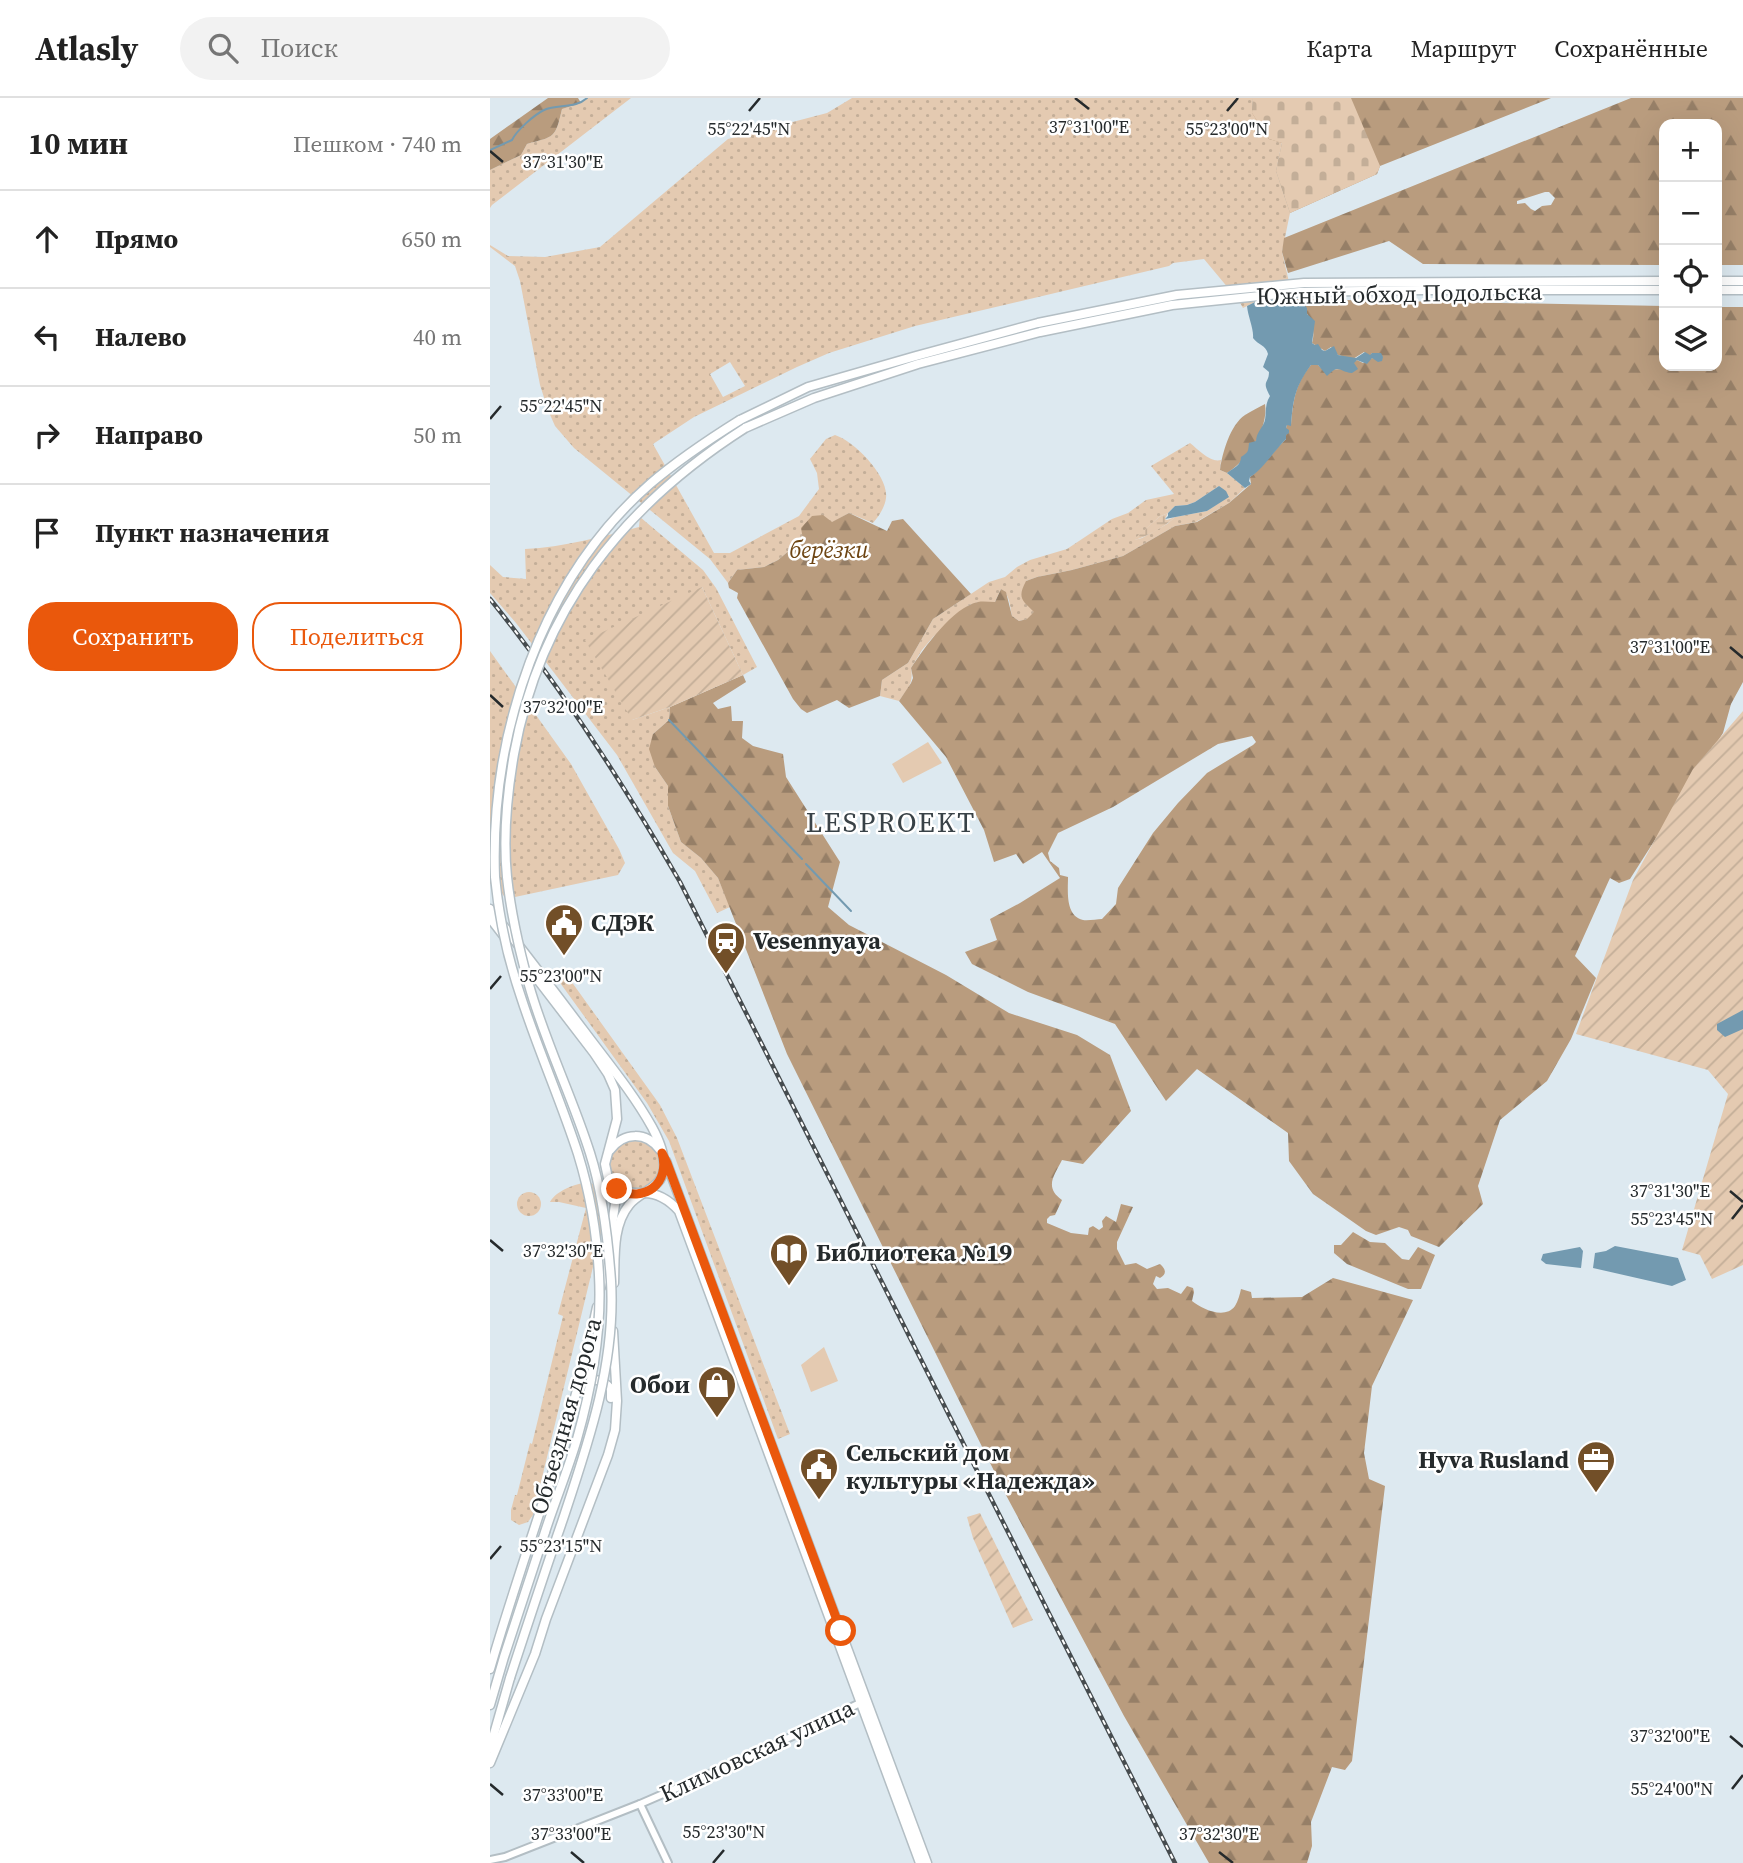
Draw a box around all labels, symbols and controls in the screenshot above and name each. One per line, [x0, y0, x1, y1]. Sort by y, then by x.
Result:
search box [180, 17, 670, 80]
text: Atlasly [35, 26, 138, 71]
icon: search [204, 29, 242, 67]
text: Поиск [260, 30, 338, 66]
text: Карта [1306, 32, 1372, 65]
text: Маршрут [1410, 32, 1516, 65]
text: Сохранённые [1554, 32, 1708, 65]
text: 37°31'00"E [1049, 114, 1129, 139]
text: 55°22'45"N [708, 116, 790, 141]
text: 55°23'00"N [1186, 116, 1268, 141]
map controls [1659, 119, 1722, 371]
button: + [1659, 119, 1722, 182]
text: 10 мин [28, 123, 128, 164]
text: Пешком · 740 m [293, 128, 462, 160]
text: 37°31'30"E [523, 149, 603, 174]
button: − [1659, 182, 1722, 245]
icon: ahead [28, 220, 66, 258]
text: Прямо [95, 221, 178, 257]
text: 650 m [401, 223, 462, 255]
button: locate [1659, 245, 1722, 308]
street label: Южный обход Подольска [1255, 274, 1543, 312]
button: layers [1659, 308, 1722, 371]
icon: left [28, 318, 66, 356]
text: Налево [95, 319, 186, 355]
text: 40 m [413, 321, 462, 353]
text: 55°22'45"N [520, 393, 602, 418]
icon: right [28, 416, 66, 454]
text: Направо [95, 417, 203, 453]
text: 50 m [413, 419, 462, 451]
icon: arrive [28, 514, 66, 552]
text: Пункт назначения [95, 515, 329, 551]
park label: берёзки [789, 533, 869, 566]
button: Сохранить [28, 602, 238, 671]
button: Поделиться [252, 602, 462, 671]
text: 37°31'00"E [1630, 634, 1710, 659]
text: 37°32'00"E [523, 694, 603, 719]
district label: LESPROEKT [806, 803, 976, 841]
public building icon: СДЭК [543, 902, 585, 957]
place label: СДЭК [591, 906, 654, 939]
station icon: Vesennyaya [705, 920, 747, 975]
place label: Vesennyaya [753, 924, 881, 957]
text: 55°23'00"N [520, 963, 602, 988]
route end [601, 1173, 632, 1204]
text: 37°31'30"E [1630, 1178, 1710, 1203]
text: 55°23'45"N [1631, 1206, 1713, 1231]
library icon: Библиотека №19 [768, 1232, 810, 1287]
place label: Библиотека №19 [816, 1236, 1012, 1269]
text: 37°32'30"E [523, 1238, 603, 1263]
street label: Объездная дорога [522, 1313, 610, 1518]
shop icon: Обои [696, 1364, 738, 1419]
place label: Обои [630, 1368, 690, 1401]
place label: Сельский дом культуры «Надежда» [846, 1436, 1095, 1497]
office icon: Hyva Rusland [1575, 1439, 1617, 1494]
place label: Hyva Rusland [1418, 1443, 1569, 1476]
public building icon: Сельский дом культуры «Надежда» [798, 1446, 840, 1501]
text: 55°23'15"N [520, 1533, 602, 1558]
route start [825, 1615, 856, 1646]
street label: Климовская улица [654, 1691, 860, 1810]
text: 37°32'00"E [1630, 1723, 1710, 1748]
text: 55°24'00"N [1631, 1776, 1713, 1801]
text: 37°33'00"E [523, 1782, 603, 1807]
text: 55°23'30"N [683, 1819, 765, 1844]
text: 37°33'00"E [531, 1821, 611, 1846]
text: 37°32'30"E [1179, 1821, 1259, 1846]

